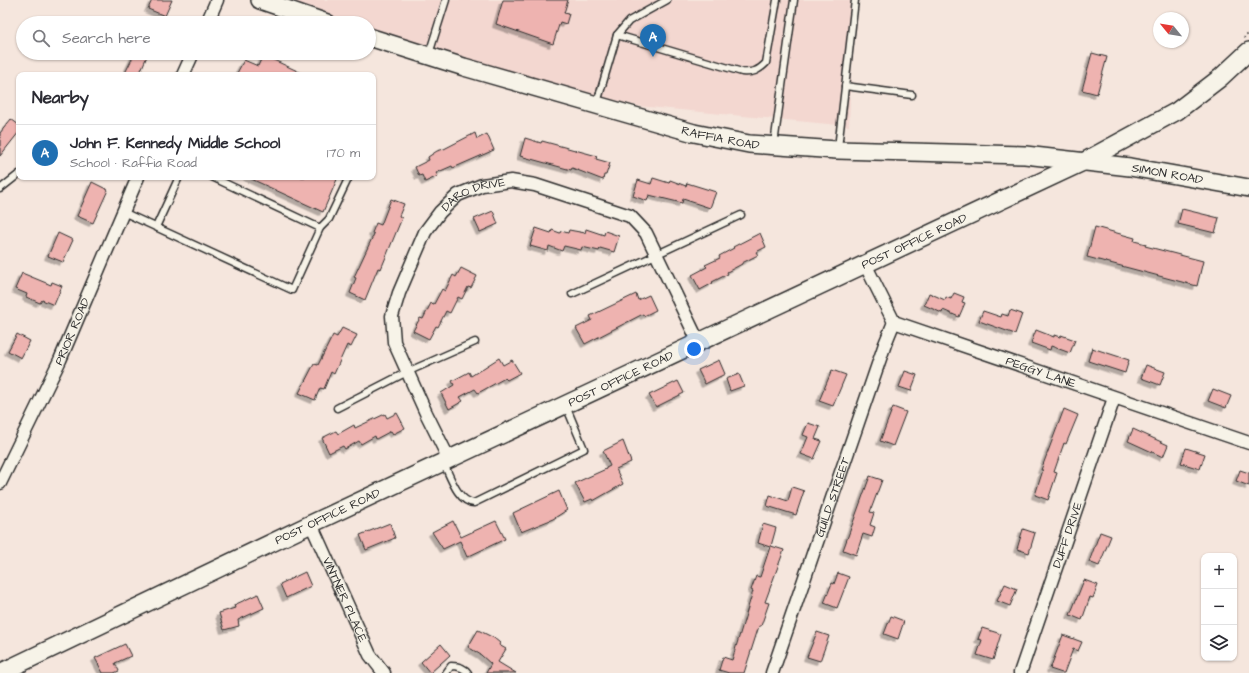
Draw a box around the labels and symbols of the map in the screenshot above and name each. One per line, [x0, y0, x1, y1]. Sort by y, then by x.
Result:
north arrow [1153, 12, 1189, 48]
pin: A [640, 24, 666, 57]
street label: RAFFIA ROAD [680, 121, 760, 153]
street label: SIMON ROAD [1131, 159, 1205, 188]
street label: DARO DRIVE [437, 173, 506, 215]
street label: POST OFFICE ROAD [859, 209, 970, 273]
street label: PRIOR ROAD [50, 295, 94, 368]
your location [684, 339, 704, 359]
street label: POST OFFICE ROAD [565, 347, 677, 411]
street label: PEGGY LANE [1003, 352, 1078, 392]
street label: GUILD STREET [811, 454, 854, 539]
street label: POST OFFICE ROAD [272, 484, 383, 549]
street label: DUFF DRIVE [1048, 500, 1086, 570]
street label: VINTNER PLACE [319, 554, 372, 645]

